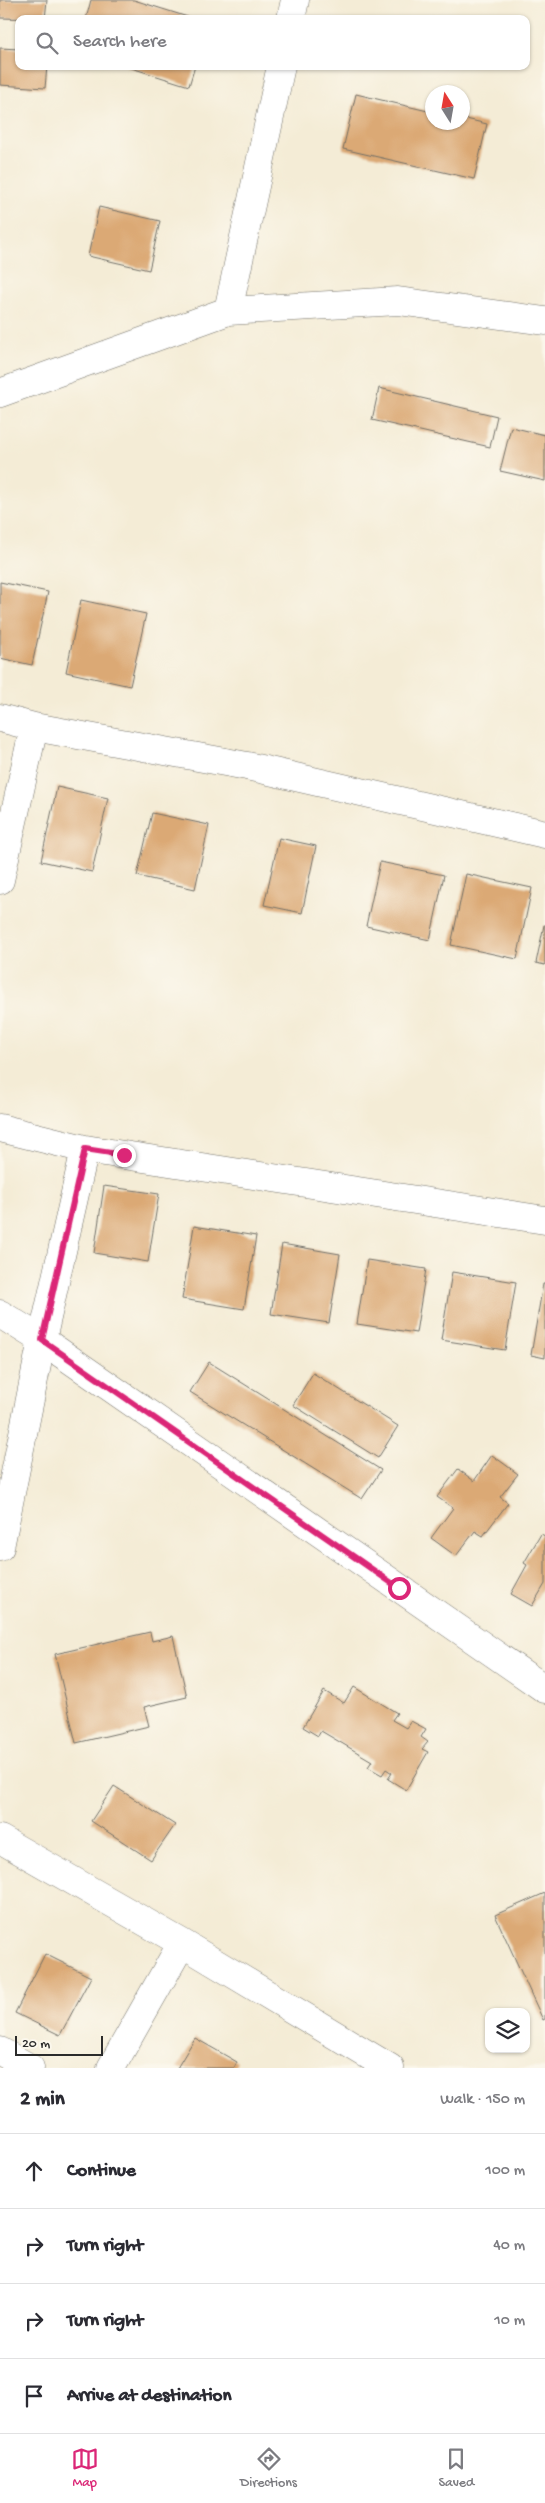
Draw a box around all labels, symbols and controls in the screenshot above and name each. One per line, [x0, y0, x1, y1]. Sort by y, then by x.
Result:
search box [15, 15, 530, 70]
icon: search [33, 29, 61, 57]
text: Search here [73, 31, 167, 54]
north arrow [425, 85, 470, 130]
route end [113, 1144, 136, 1167]
route start [388, 1577, 411, 1600]
map controls [485, 2008, 530, 2053]
button: layers [485, 2008, 530, 2053]
scale bar [15, 2033, 102, 2056]
text: 20 m [22, 2036, 50, 2053]
text: 2 min [20, 2088, 65, 2113]
text: Walk · 150 m [440, 2091, 525, 2110]
icon: ahead [20, 2157, 48, 2185]
text: Continue [67, 2160, 136, 2183]
text: 100 m [485, 2162, 525, 2181]
icon: right [20, 2232, 48, 2260]
text: Turn right [67, 2235, 143, 2258]
text: 40 m [493, 2237, 525, 2256]
icon: right [20, 2307, 48, 2335]
text: Turn right [67, 2310, 143, 2333]
text: 10 m [494, 2312, 525, 2331]
icon: arrive [20, 2382, 48, 2410]
text: Arrive at destination [67, 2385, 231, 2408]
tab: Map [71, 2445, 99, 2492]
tab: Directions [240, 2445, 297, 2492]
tab: Saved [438, 2445, 474, 2492]

